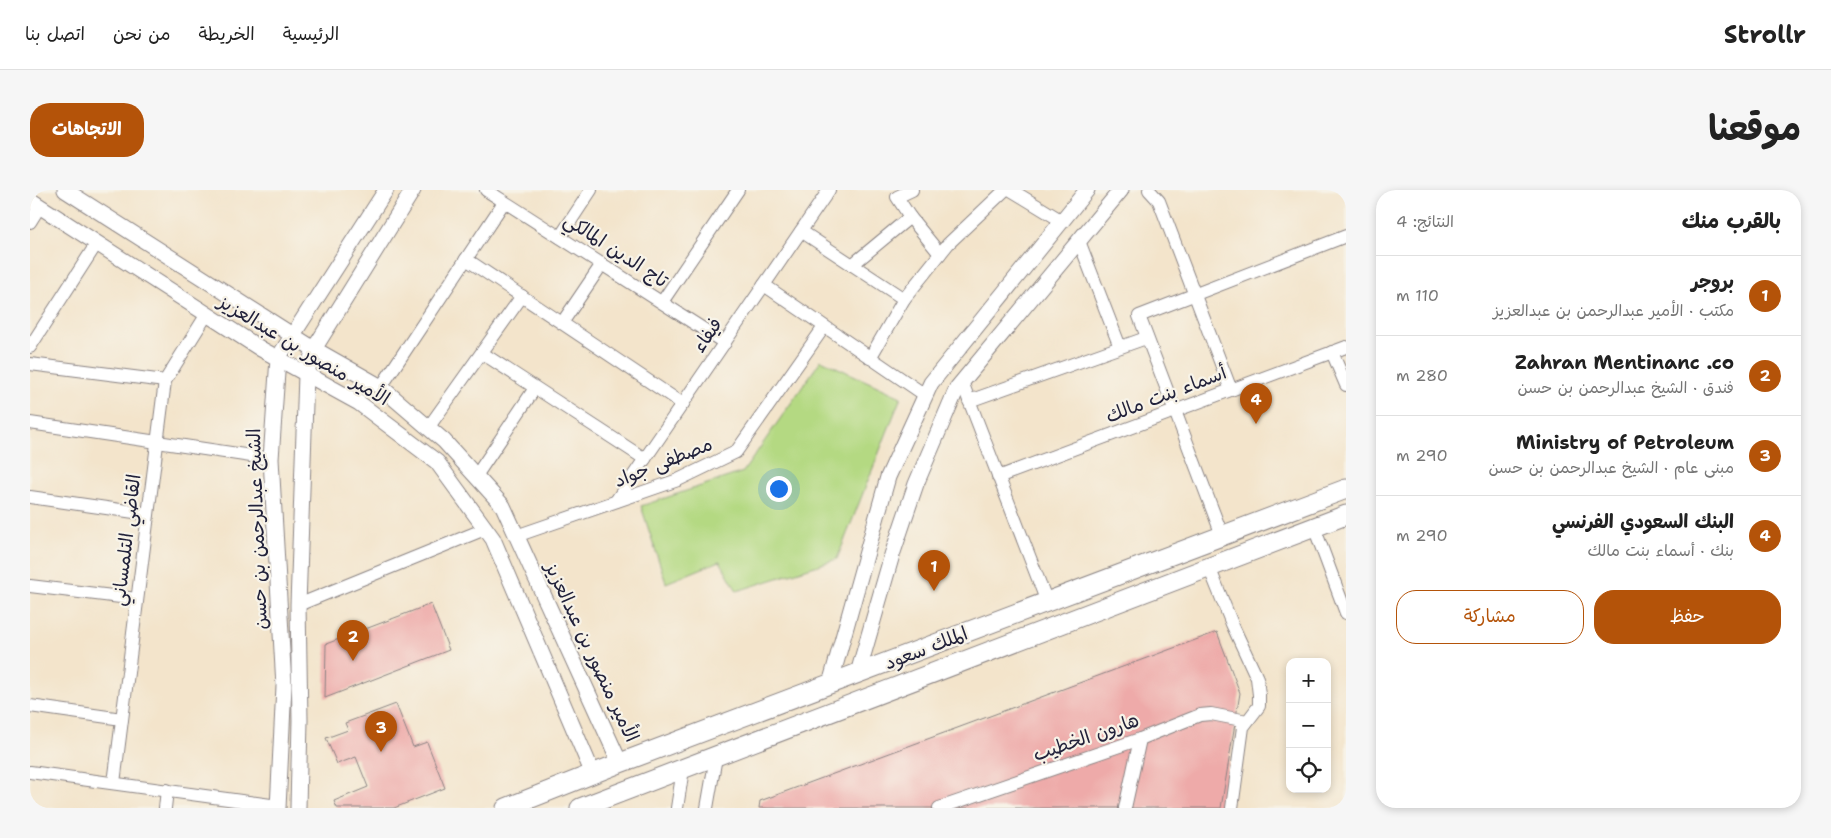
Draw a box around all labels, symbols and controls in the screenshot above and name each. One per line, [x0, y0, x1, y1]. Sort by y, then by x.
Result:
text: Strollr [1724, 19, 1806, 51]
text: اتصل بنا [25, 22, 85, 46]
text: من نحن [113, 22, 171, 46]
text: الخريطة [199, 22, 255, 46]
text: الرئيسية [283, 22, 339, 46]
button: الاتجاهات [30, 103, 144, 157]
text: موقعنا [1708, 104, 1801, 151]
street label: تاج الدين المالكي [557, 207, 673, 297]
text: بالقرب منك [1682, 207, 1781, 235]
text: النتائج: 4 [1396, 211, 1454, 232]
text: بروجر [1691, 269, 1734, 294]
text: 110 m [1396, 285, 1439, 306]
text: 1 [1761, 285, 1769, 306]
street label: الأمير منصور بن عبدالعزيز [212, 288, 394, 411]
text: مكتب · الأمير عبدالرحمن بن عبدالعزيز [1493, 300, 1734, 321]
street label: فيفاء [686, 313, 728, 357]
text: Zahran Mentinanc .co [1515, 350, 1734, 375]
street label: أسماء بنت مالك [1102, 359, 1230, 429]
text: 280 m [1396, 365, 1448, 386]
text: 2 [1759, 365, 1771, 386]
text: فندق · الشيخ عبدالرحمن بن حسن [1518, 377, 1734, 398]
pin: 4 [1240, 383, 1272, 424]
street label: الشيخ عبدالرحمن بن حسن [241, 428, 273, 630]
text: Ministry of Petroleum [1516, 430, 1734, 455]
street label: مصطفى جواد [610, 431, 716, 493]
text: 290 m [1396, 445, 1448, 466]
text: 3 [1759, 445, 1771, 466]
text: مبنى عام · الشيخ عبدالرحمن بن حسن [1488, 457, 1734, 478]
street label: القاضي التلمساني [105, 473, 150, 608]
your location [766, 476, 792, 502]
text: البنك السعودي الفرنسي [1552, 509, 1734, 534]
text: 290 m [1396, 525, 1448, 546]
text: 4 [1759, 525, 1771, 546]
text: بنك · أسماء بنت مالك [1587, 540, 1734, 561]
pin: 1 [918, 550, 950, 591]
street label: الأمير منصور بن عبدالعزيز [538, 556, 645, 746]
button: مشاركة [1396, 590, 1584, 644]
button: حفظ [1594, 590, 1781, 644]
pin: 2 [337, 620, 369, 661]
street label: الملك سعود [881, 621, 971, 675]
map controls [1286, 658, 1331, 793]
button: + [1286, 658, 1331, 703]
button: − [1286, 703, 1331, 748]
street label: هارون الخطيب [1030, 707, 1142, 767]
pin: 3 [365, 711, 397, 752]
button: locate [1286, 748, 1331, 793]

